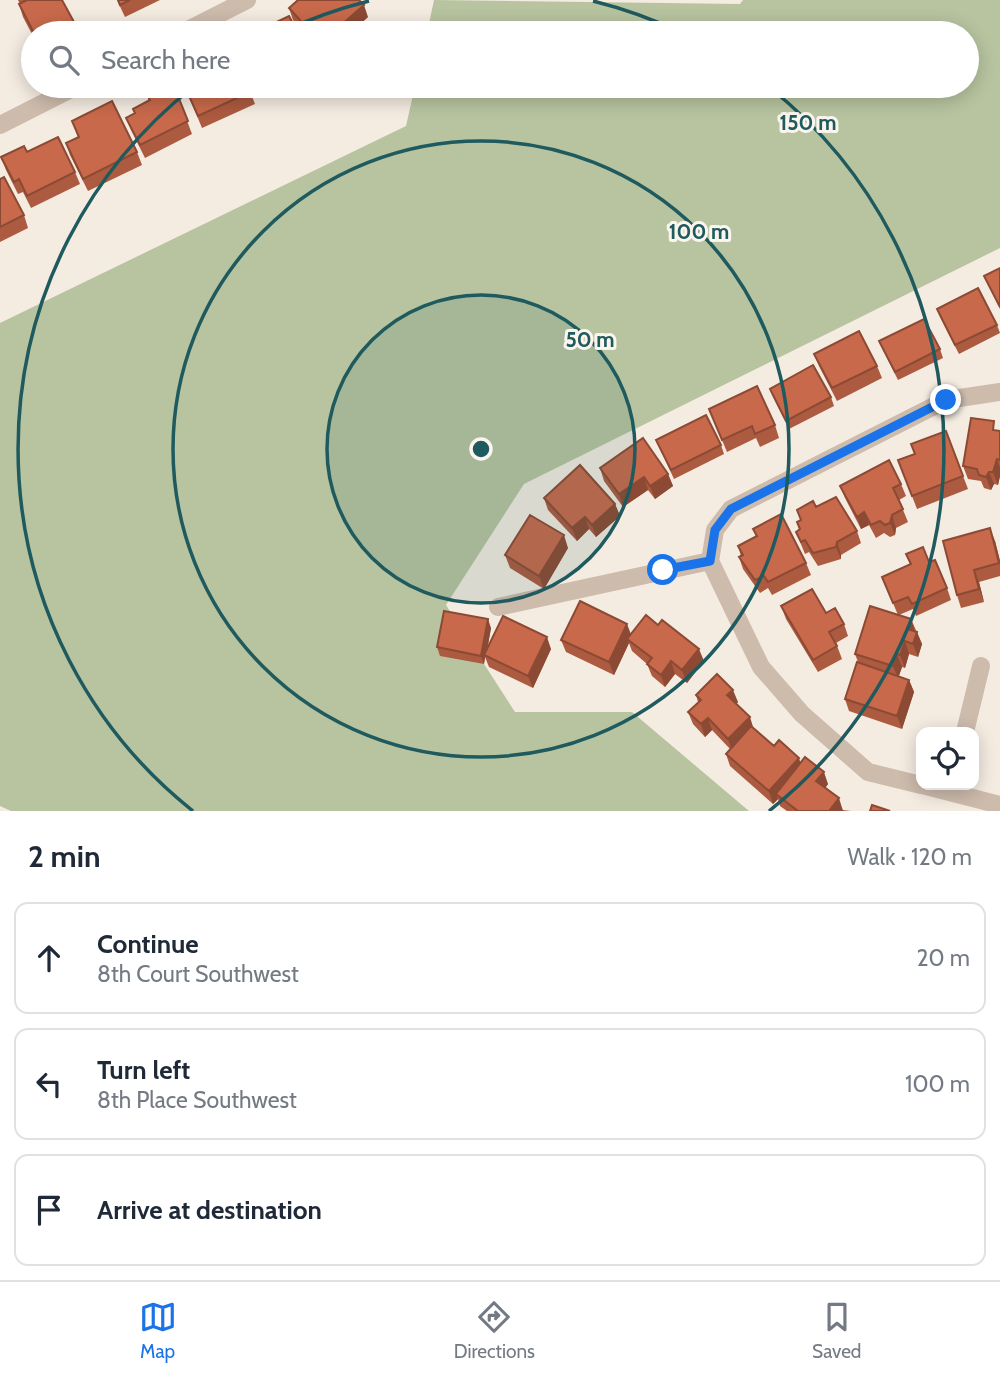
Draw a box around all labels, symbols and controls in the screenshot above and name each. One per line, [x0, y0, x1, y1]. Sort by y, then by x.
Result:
search box [21, 21, 979, 98]
icon: search [45, 41, 83, 79]
text: Search here [101, 44, 230, 76]
text: 150 m [780, 110, 836, 135]
text: 100 m [669, 219, 729, 244]
text: 50 m [565, 327, 615, 352]
route end [930, 384, 961, 415]
centre of rings [469, 437, 493, 461]
route start [647, 554, 678, 585]
map controls [916, 727, 979, 790]
button: locate [916, 727, 979, 790]
text: 2 min [28, 838, 100, 875]
text: Walk · 120 m [848, 843, 972, 871]
text: Continue [97, 928, 199, 960]
icon: ahead [30, 939, 68, 977]
text: 20 m [917, 944, 970, 972]
text: 8th Court Southwest [97, 960, 299, 988]
text: Turn left [97, 1054, 190, 1086]
icon: left [30, 1065, 68, 1103]
text: 100 m [905, 1070, 970, 1098]
text: 8th Place Southwest [97, 1086, 297, 1114]
icon: arrive [30, 1191, 68, 1229]
text: Arrive at destination [97, 1194, 322, 1226]
tab: Map [139, 1298, 177, 1363]
tab: Directions [454, 1298, 535, 1363]
tab: Saved [812, 1298, 861, 1363]

